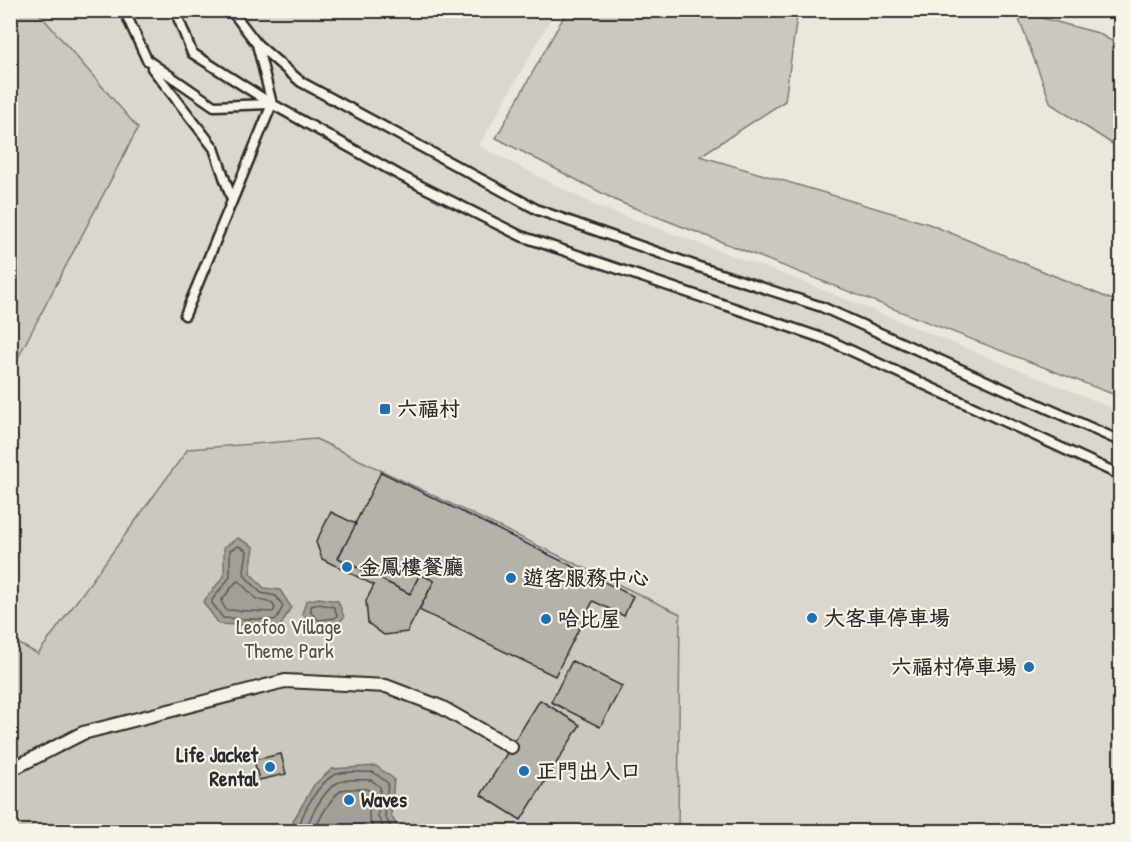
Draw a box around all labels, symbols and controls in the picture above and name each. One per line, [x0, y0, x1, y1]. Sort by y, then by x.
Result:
place label: 六福村 [397, 394, 460, 423]
marker: 六福村 [378, 402, 392, 416]
place label: 金鳳樓餐廳 [359, 552, 464, 581]
marker: 金鳳樓餐廳 [340, 560, 354, 574]
place label: 遊客服務中心 [523, 563, 649, 592]
marker: 遊客服務中心 [504, 571, 518, 585]
place label: 大客車停車場 [824, 603, 950, 632]
place label: 哈比屋 [558, 604, 621, 633]
marker: 大客車停車場 [805, 611, 819, 625]
park label: Leofoo Village Theme Park [236, 612, 342, 665]
marker: 哈比屋 [539, 612, 553, 626]
place label: 六福村停車場 [891, 652, 1017, 681]
marker: 六福村停車場 [1022, 660, 1036, 674]
place label: Life Jacket Rental [176, 740, 259, 793]
place label: 正門出入口 [536, 756, 641, 785]
marker: Life Jacket Rental [263, 760, 277, 774]
marker: 正門出入口 [517, 764, 531, 778]
place label: Waves [361, 785, 407, 814]
marker: Waves [342, 793, 356, 807]

